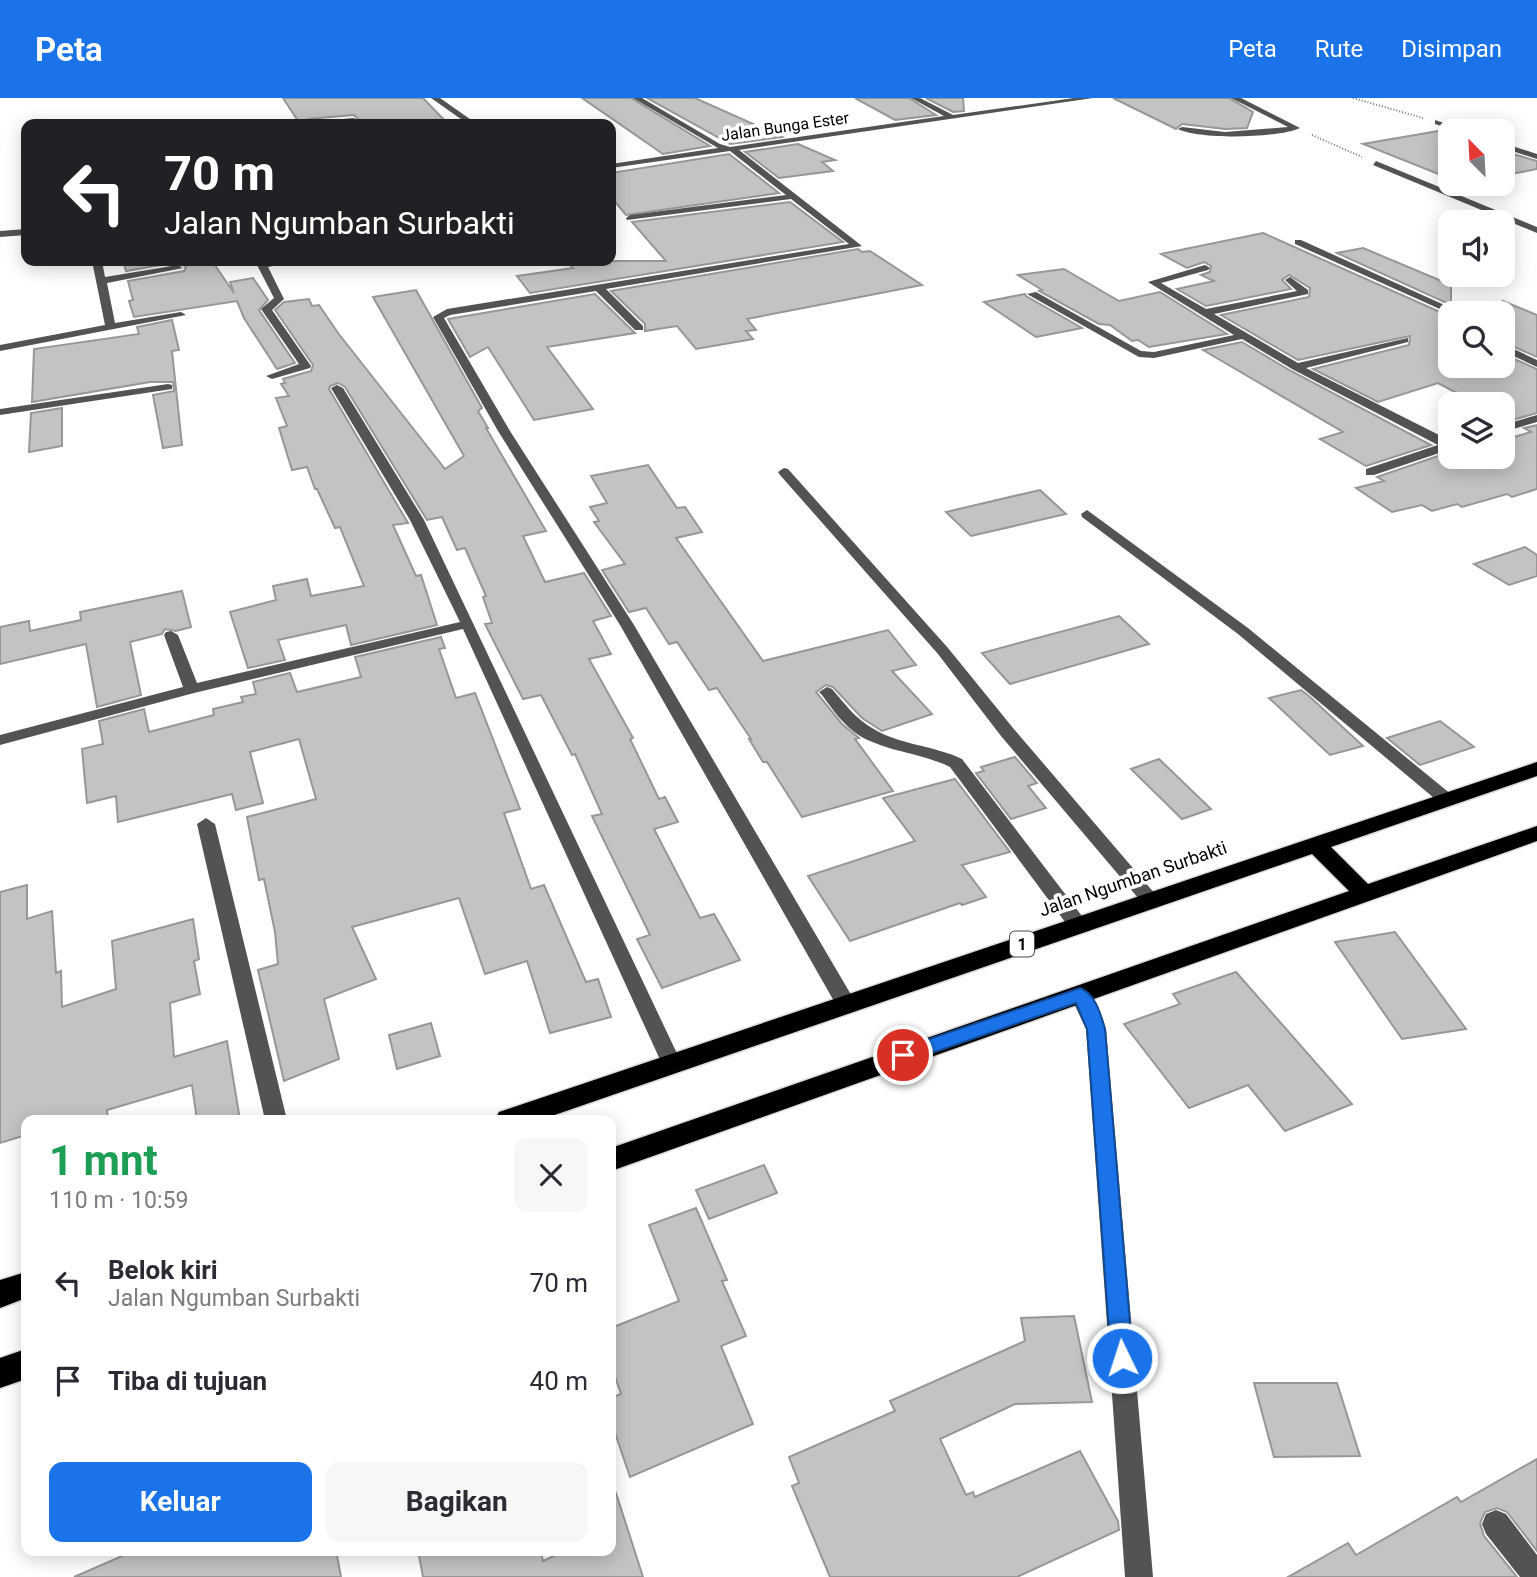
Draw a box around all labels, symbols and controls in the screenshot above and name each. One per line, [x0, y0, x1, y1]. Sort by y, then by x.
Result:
text: Peta [35, 30, 103, 69]
text: Peta [1228, 35, 1277, 63]
text: Rute [1315, 35, 1363, 63]
text: Disimpan [1401, 35, 1502, 63]
street label: Jalan Bunga Ester [720, 108, 851, 145]
north arrow [1438, 119, 1516, 196]
map controls [1438, 119, 1515, 469]
text: 70 m [164, 145, 275, 202]
icon: left [49, 147, 140, 238]
text: Jalan Ngumban Surbakti [164, 204, 515, 242]
button: sound [1438, 210, 1515, 287]
button: search [1438, 301, 1515, 378]
button: layers [1438, 392, 1515, 469]
street label: Jalan Ngumban Surbakti [1036, 836, 1230, 921]
road number: 1 [1010, 932, 1034, 957]
pin [873, 1025, 933, 1085]
icon: arrive [884, 1036, 922, 1074]
text: 1 mnt [49, 1136, 158, 1185]
button: close [514, 1138, 588, 1212]
text: 110 m · 10:59 [49, 1187, 188, 1214]
text: Belok kiri [108, 1255, 218, 1285]
icon: left [49, 1264, 87, 1302]
text: 70 m [530, 1268, 588, 1298]
text: Jalan Ngumban Surbakti [108, 1285, 360, 1312]
position arrow [1085, 1321, 1159, 1395]
icon: arrive [49, 1362, 87, 1400]
text: Tiba di tujuan [108, 1366, 267, 1396]
text: 40 m [530, 1366, 588, 1396]
button: Keluar [49, 1462, 312, 1542]
button: Bagikan [326, 1462, 588, 1542]

